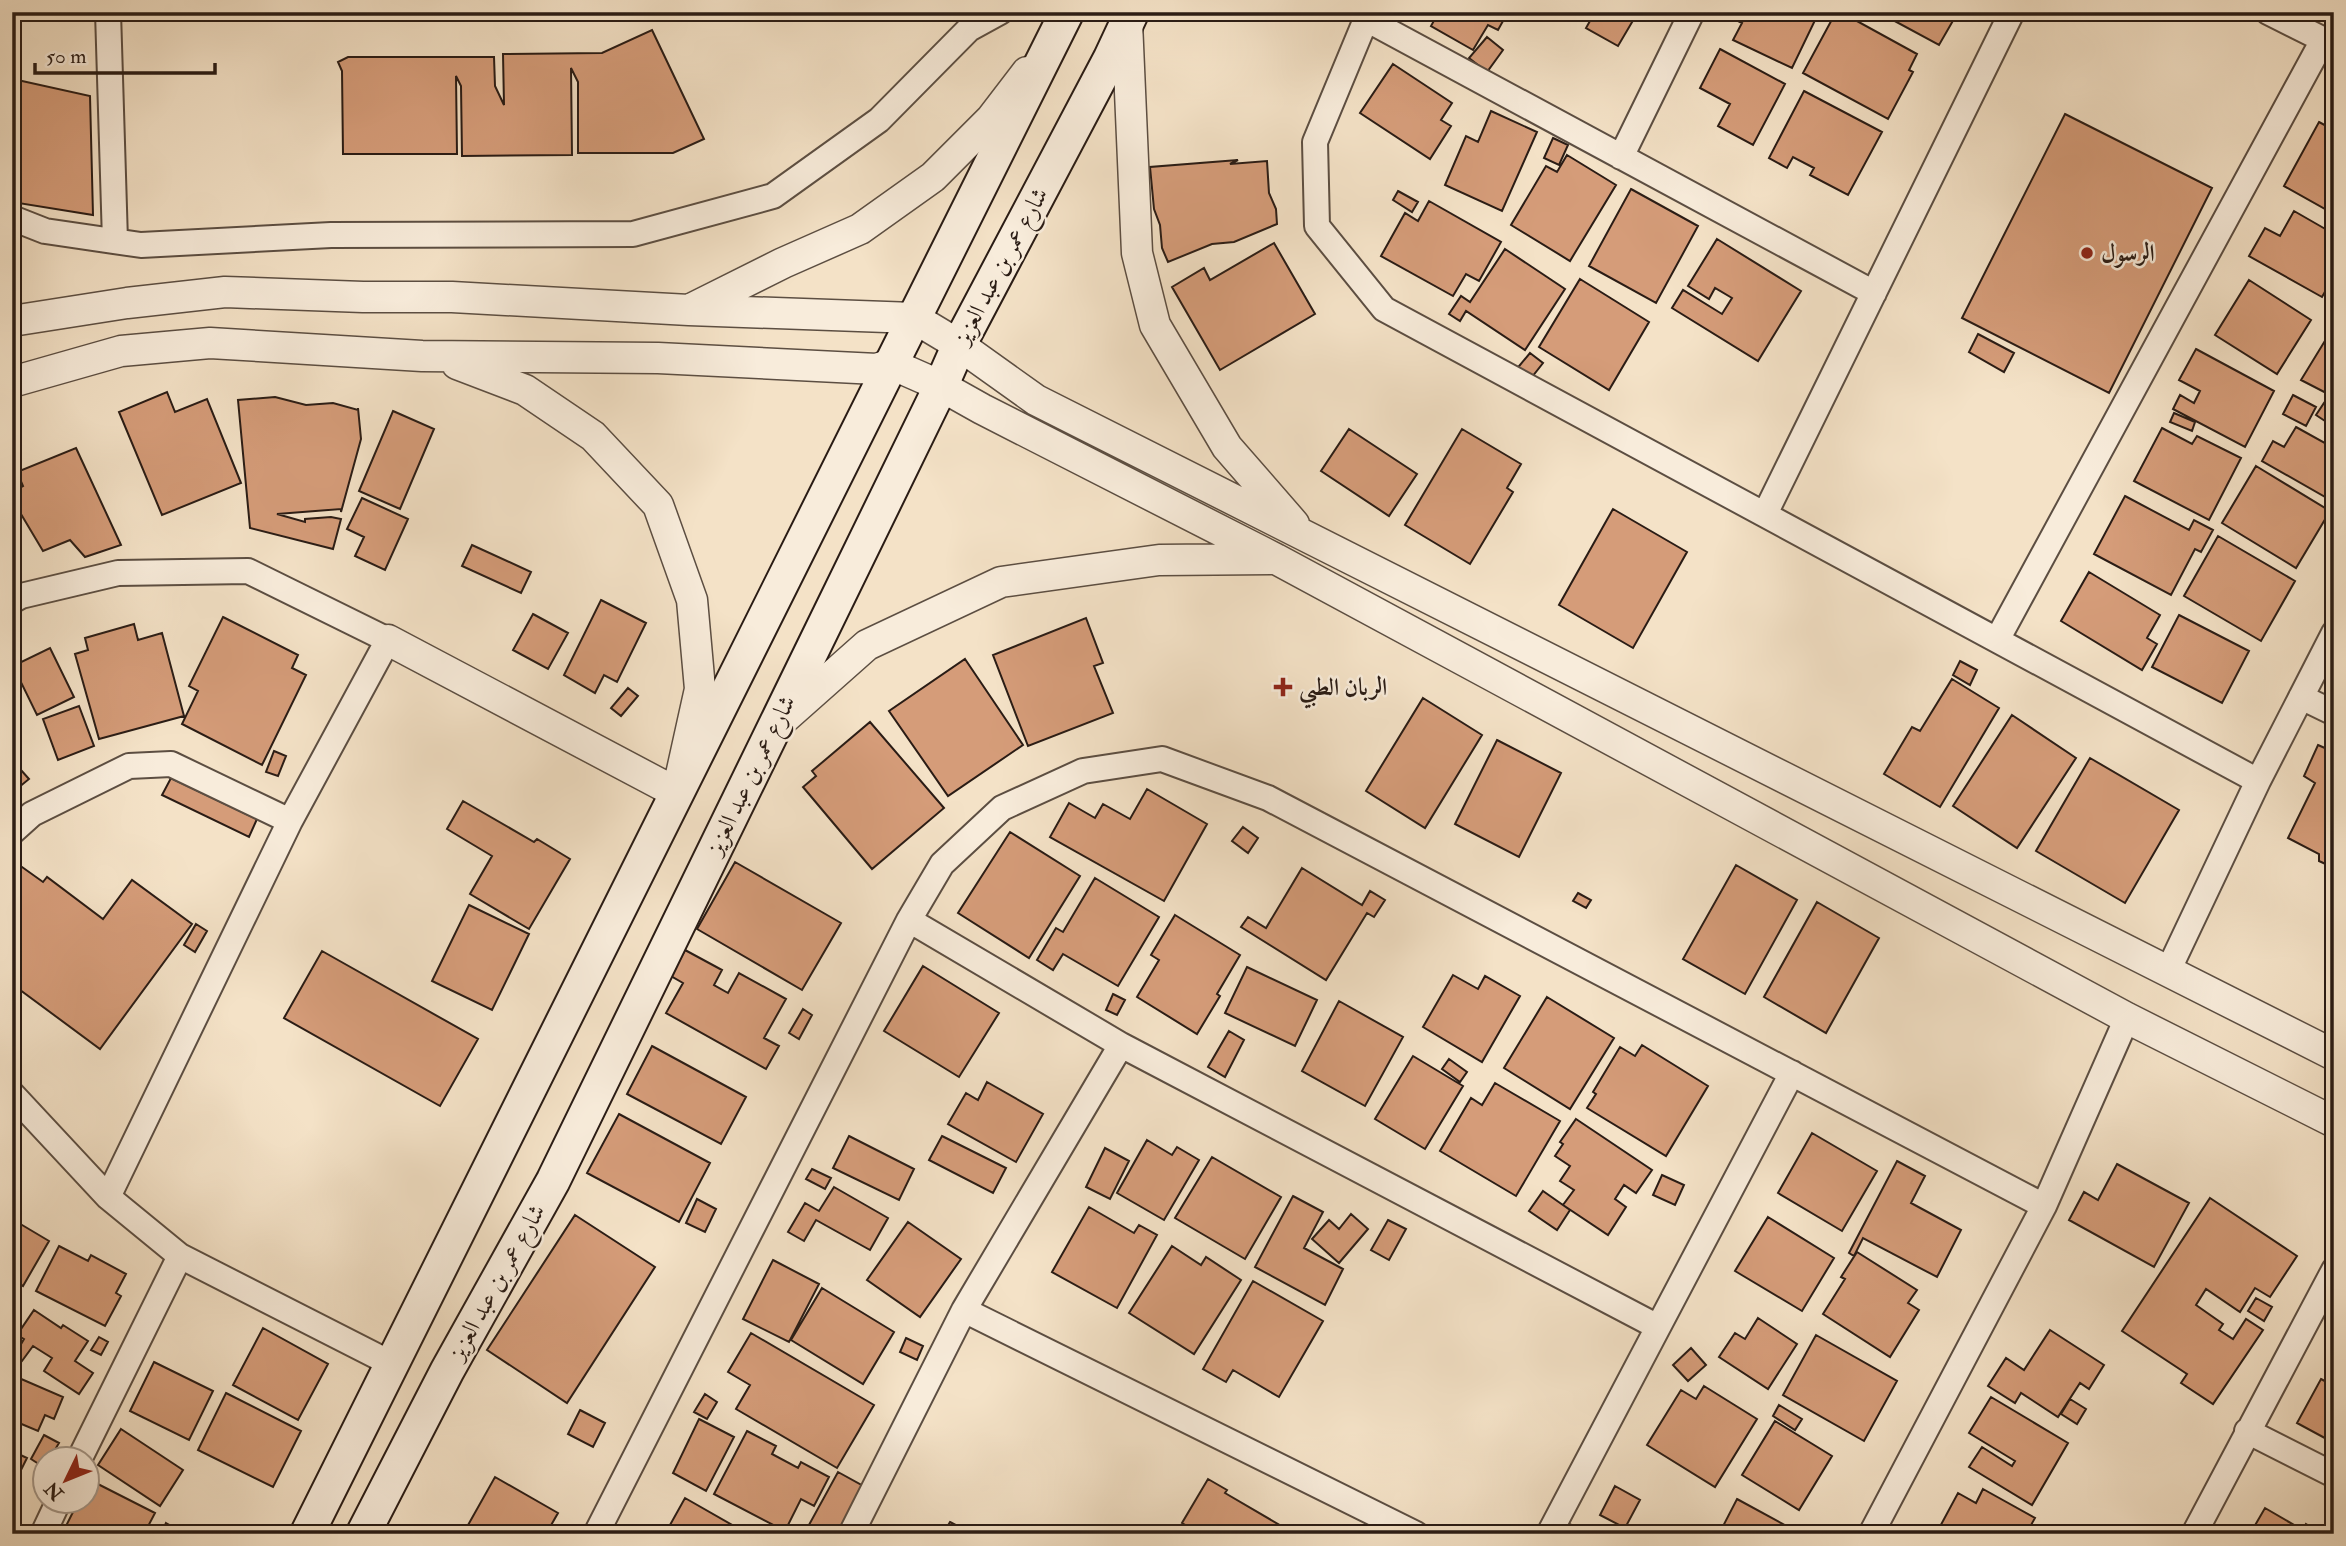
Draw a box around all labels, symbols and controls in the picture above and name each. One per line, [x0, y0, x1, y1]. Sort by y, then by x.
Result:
scale bar [35, 32, 215, 76]
text: 50 m [46, 43, 87, 70]
street label: شارع عمر بن عبد العزيز [945, 182, 1059, 354]
place label: الرسول [2101, 238, 2155, 269]
marker: الرسول [2079, 245, 2095, 261]
place label: الربان الطبي [1299, 672, 1387, 709]
marker: الربان الطبي [1273, 677, 1293, 697]
street label: شارع عمر بن عبد العزيز [698, 690, 807, 864]
street label: شارع عمر بن عبد العزيز [440, 1199, 556, 1370]
north arrow [32, 1444, 102, 1514]
text: N [39, 1476, 70, 1506]

